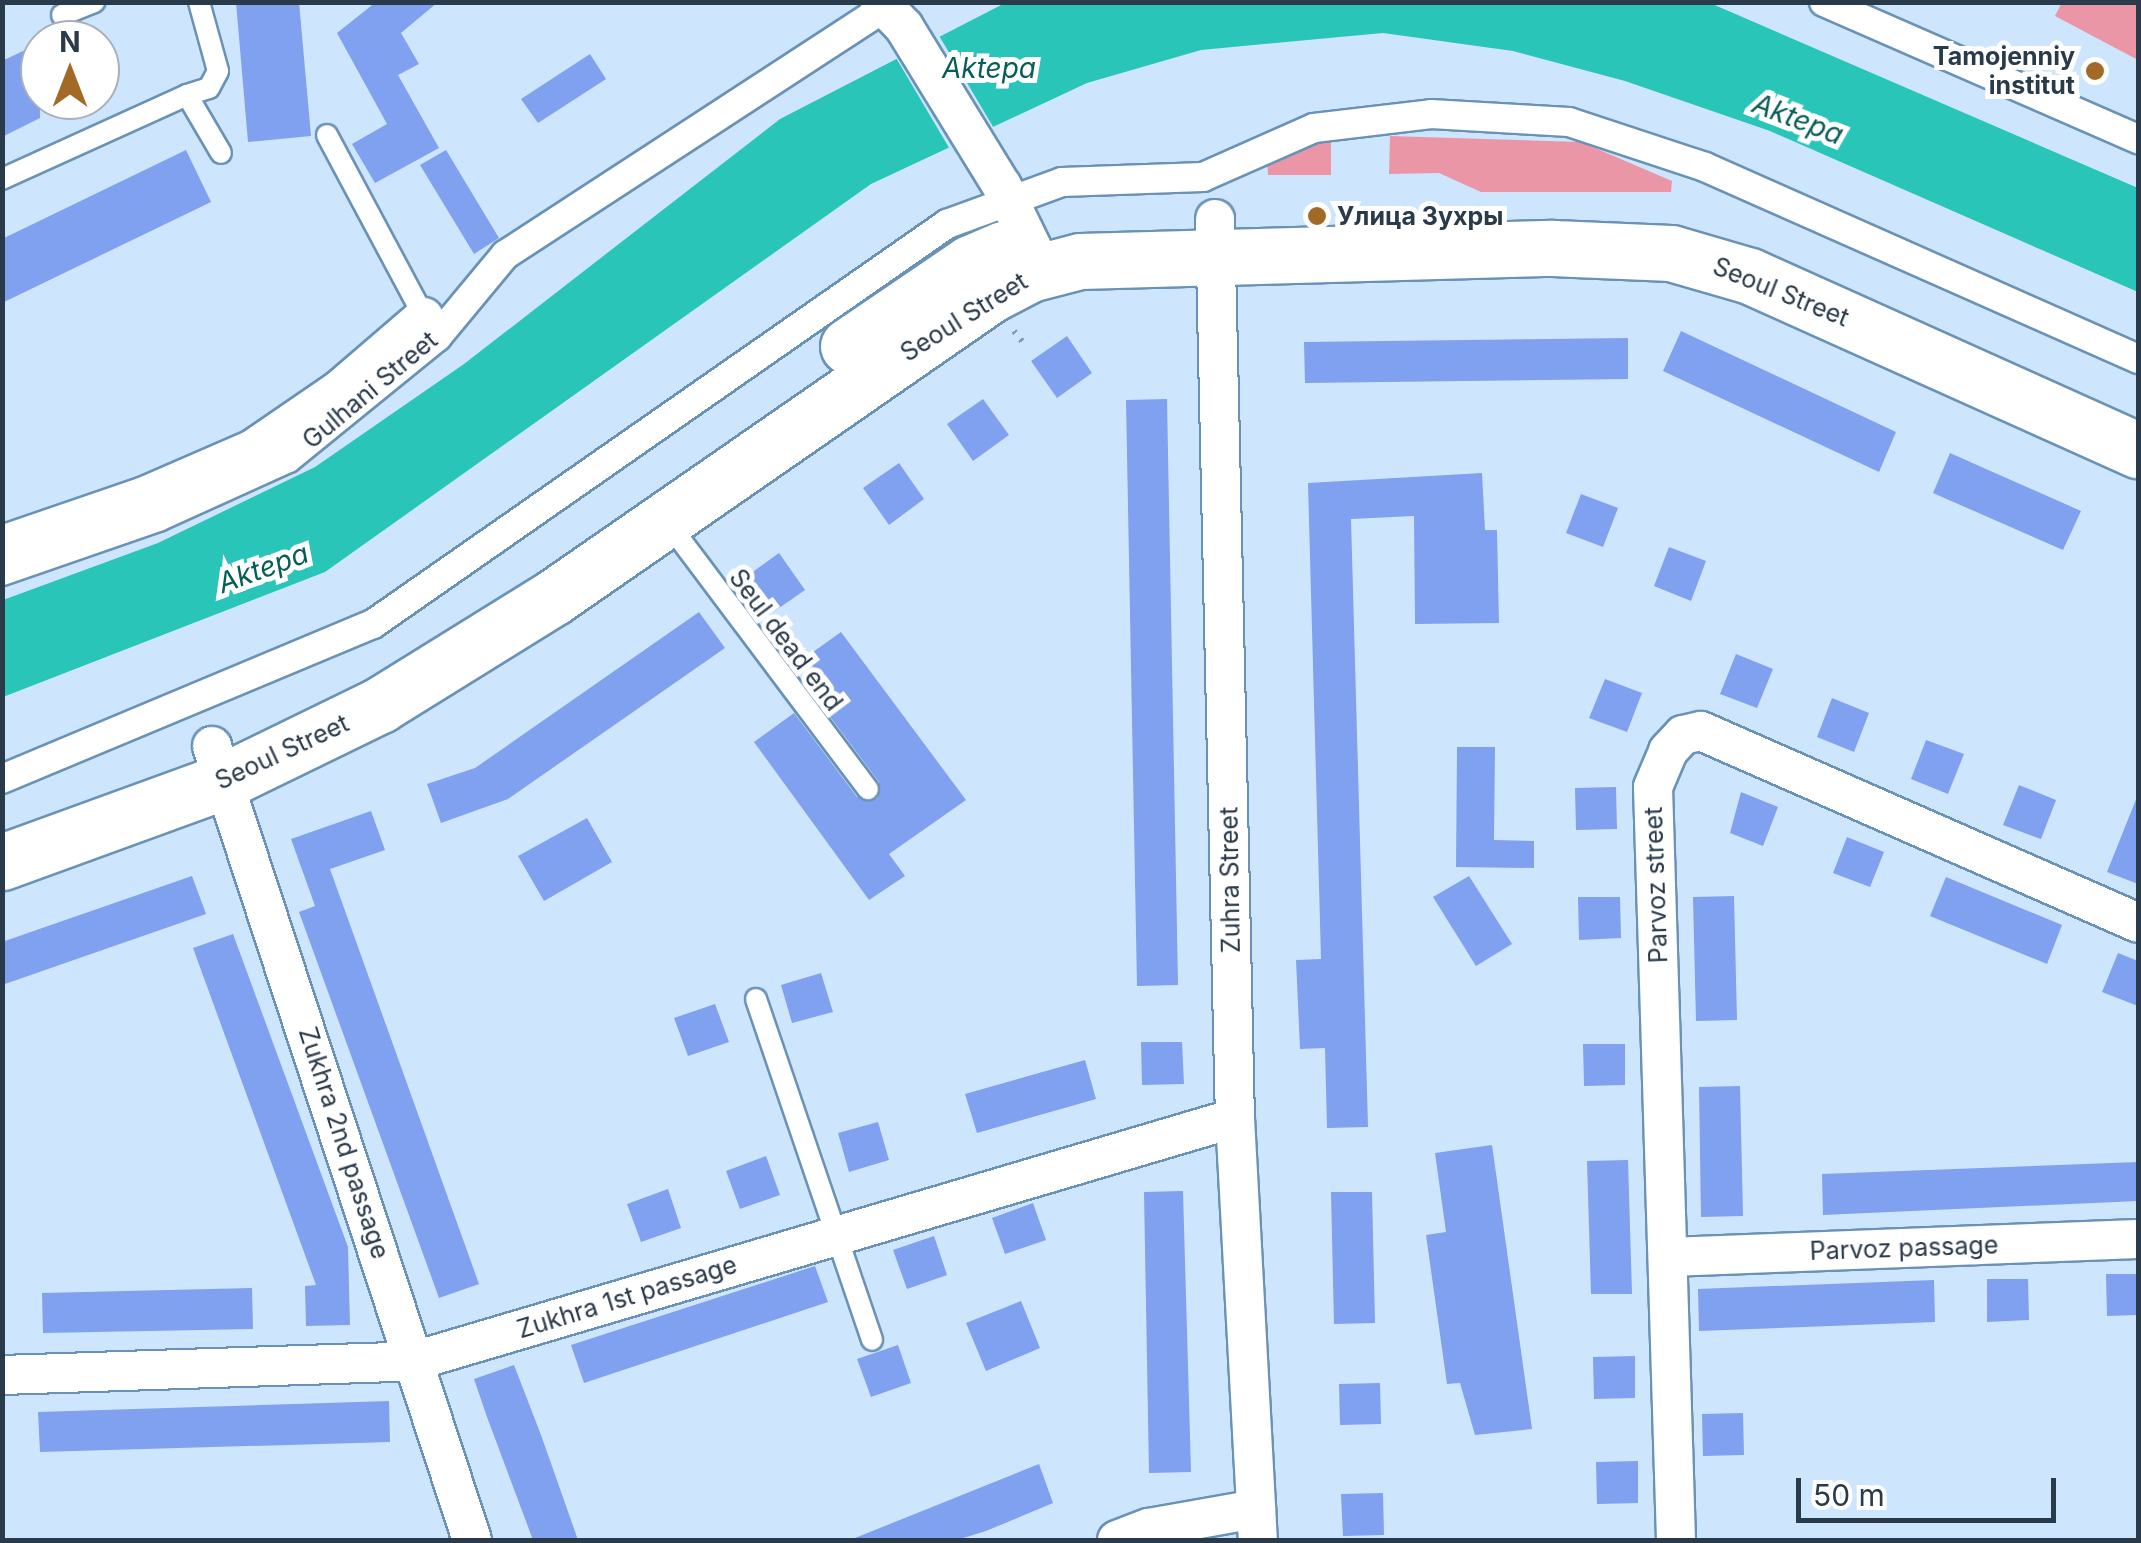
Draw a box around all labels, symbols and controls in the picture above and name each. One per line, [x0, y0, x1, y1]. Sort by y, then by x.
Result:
north arrow [20, 20, 120, 120]
text: N [59, 25, 81, 59]
place label: Tamojenniy institut [1933, 42, 2075, 101]
water label: Aktepa [942, 51, 1036, 85]
marker: Tamojenniy institut [2084, 60, 2106, 82]
water label: Aktepa [1748, 86, 1848, 152]
place label: Улица Зухры [1337, 201, 1503, 231]
marker: Улица Зухры [1306, 205, 1328, 227]
street label: Seoul Street [1709, 251, 1853, 333]
street label: Seoul Street [895, 266, 1033, 368]
street label: Gulhani Street [297, 325, 443, 455]
water label: Aktepa [213, 536, 313, 600]
street label: Seul dead end [723, 563, 849, 717]
street label: Seoul Street [210, 708, 354, 796]
street label: Parvoz street [1638, 806, 1674, 964]
street label: Zuhra Street [1214, 807, 1246, 953]
street label: Zukhra 2nd passage [292, 1023, 396, 1263]
street label: Parvoz passage [1809, 1230, 1999, 1266]
street label: Zukhra 1st passage [514, 1249, 740, 1345]
scale bar [1801, 1458, 2061, 1520]
text: 50 m [1813, 1477, 1885, 1513]

